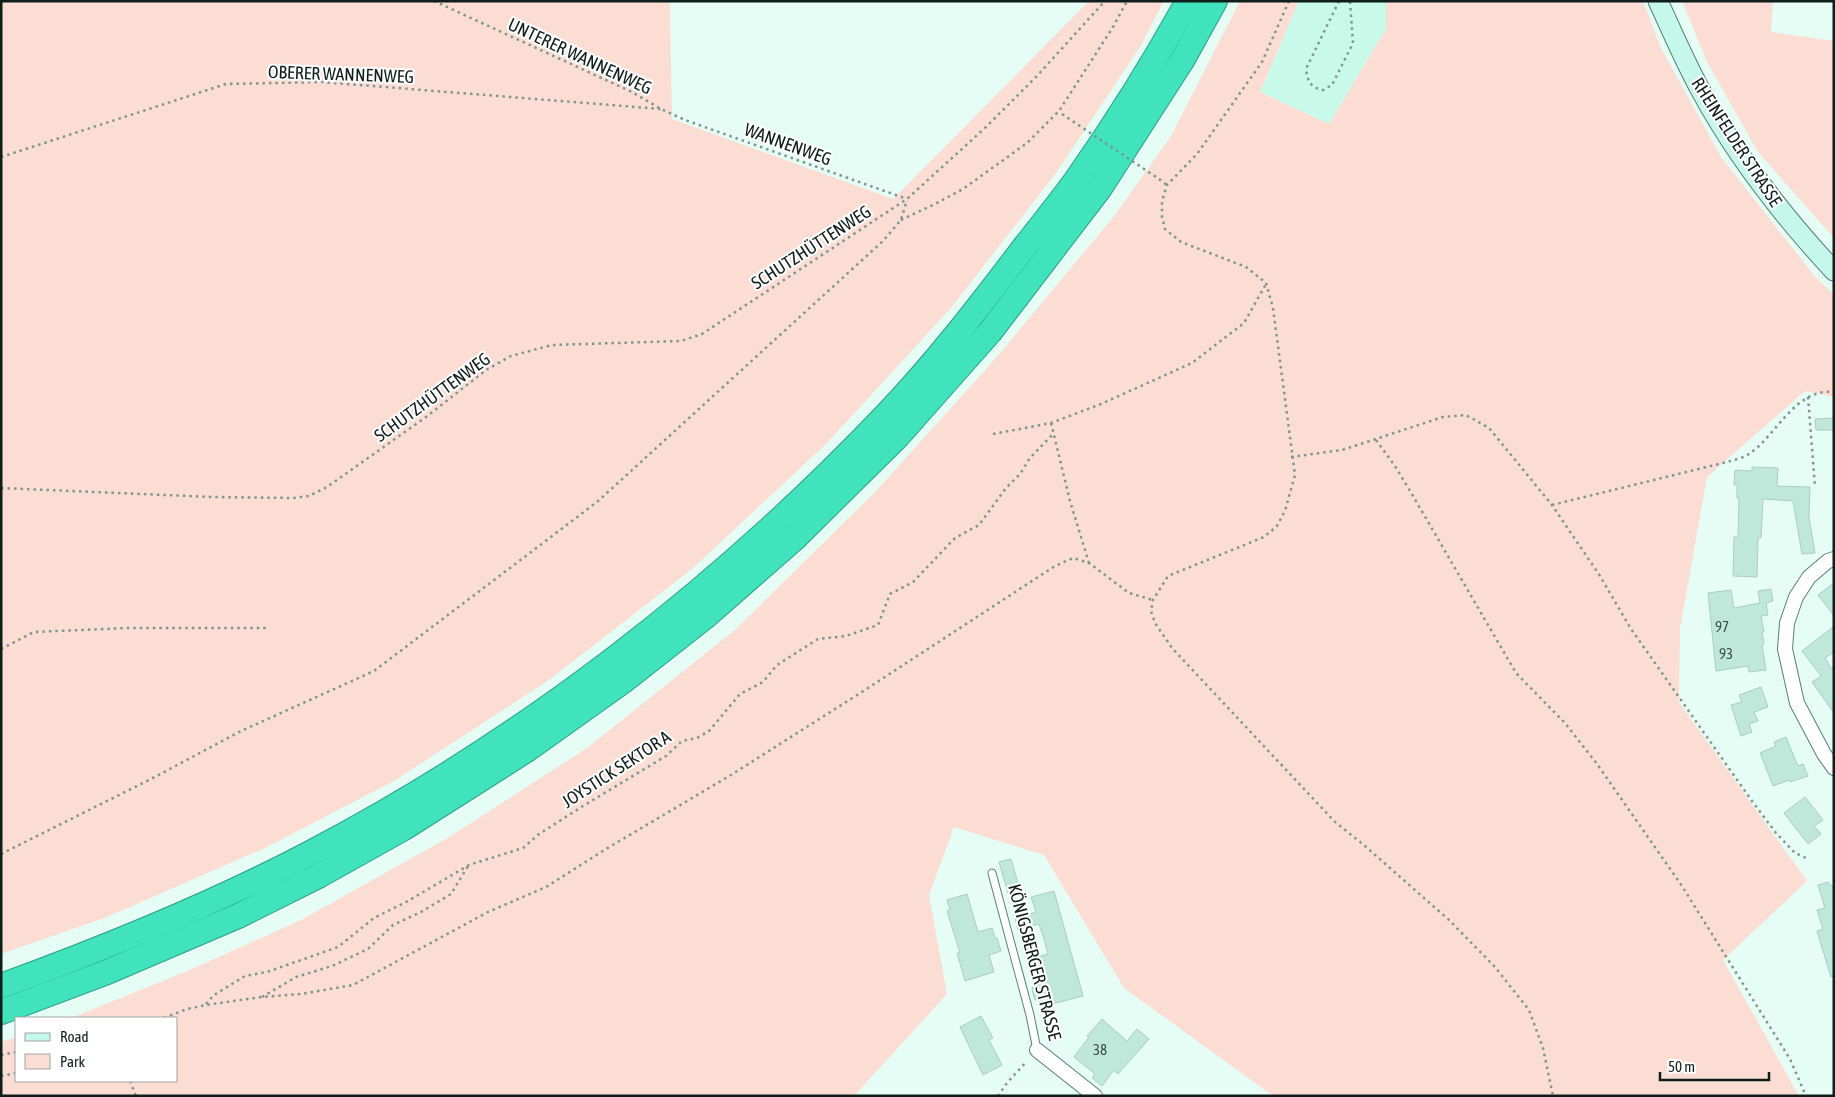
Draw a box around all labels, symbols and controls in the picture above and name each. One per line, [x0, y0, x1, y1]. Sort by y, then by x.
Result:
street label: UNTERER WANNENWEG [505, 13, 655, 99]
street label: OBERER WANNENWEG [268, 61, 414, 87]
street label: RHEINFELDER STRASSE [1687, 74, 1787, 211]
street label: WANNENWEG [742, 119, 834, 169]
street label: SCHUTZHÜTTENWEG [747, 201, 875, 293]
street label: SCHUTZHÜTTENWEG [370, 348, 494, 446]
house number: 97 [1715, 618, 1729, 635]
house number: 93 [1719, 645, 1733, 662]
street label: JOYSTICK SEKTOR A [558, 726, 675, 812]
street label: KÖNIGSBERGER STRASSE [1004, 882, 1066, 1043]
legend [15, 1017, 178, 1082]
text: Road [60, 1028, 89, 1045]
house number: 38 [1093, 1041, 1107, 1058]
scale bar [1660, 1050, 1769, 1082]
text: Park [60, 1053, 85, 1070]
text: 50 m [1668, 1058, 1695, 1075]

